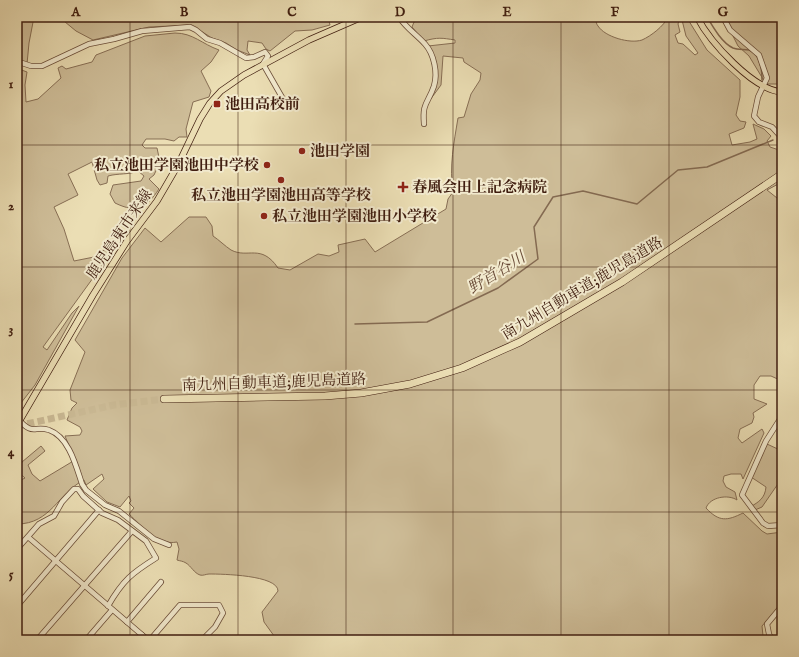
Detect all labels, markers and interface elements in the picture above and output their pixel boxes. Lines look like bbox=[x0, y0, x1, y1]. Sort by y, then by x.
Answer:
text: A bbox=[71, 4, 82, 21]
text: B bbox=[180, 4, 189, 21]
text: C bbox=[287, 4, 297, 21]
text: D bbox=[395, 4, 406, 21]
text: E bbox=[502, 4, 512, 21]
text: F bbox=[611, 4, 620, 21]
text: G bbox=[718, 4, 729, 21]
text: 1 bbox=[9, 76, 14, 93]
place label: 池田高校前 bbox=[225, 95, 300, 114]
marker: 池田高校前 bbox=[212, 99, 222, 109]
place label: 池田学園 bbox=[310, 142, 370, 161]
marker: 池田学園 bbox=[297, 146, 307, 156]
place label: 私立池田学園池田中学校 bbox=[94, 156, 259, 175]
marker: 私立池田学園池田中学校 bbox=[262, 160, 272, 170]
marker: 私立池田学園池田高等学校 bbox=[276, 175, 286, 185]
place label: 春風会田上記念病院 bbox=[412, 178, 547, 197]
marker: 春風会田上記念病院 bbox=[397, 181, 409, 193]
street label: 鹿児島東市来線 bbox=[82, 185, 157, 283]
place label: 私立池田学園池田高等学校 bbox=[191, 186, 371, 205]
text: 2 bbox=[8, 198, 14, 215]
place label: 私立池田学園池田小学校 bbox=[272, 207, 437, 226]
marker: 私立池田学園池田小学校 bbox=[259, 211, 269, 221]
street label: 南九州自動車道;鹿児島道路 bbox=[498, 233, 666, 344]
water label: 野首谷川 bbox=[465, 247, 531, 299]
text: 3 bbox=[9, 321, 14, 338]
street label: 南九州自動車道;鹿児島道路 bbox=[182, 370, 366, 395]
text: 4 bbox=[8, 444, 15, 461]
text: 5 bbox=[9, 566, 14, 583]

